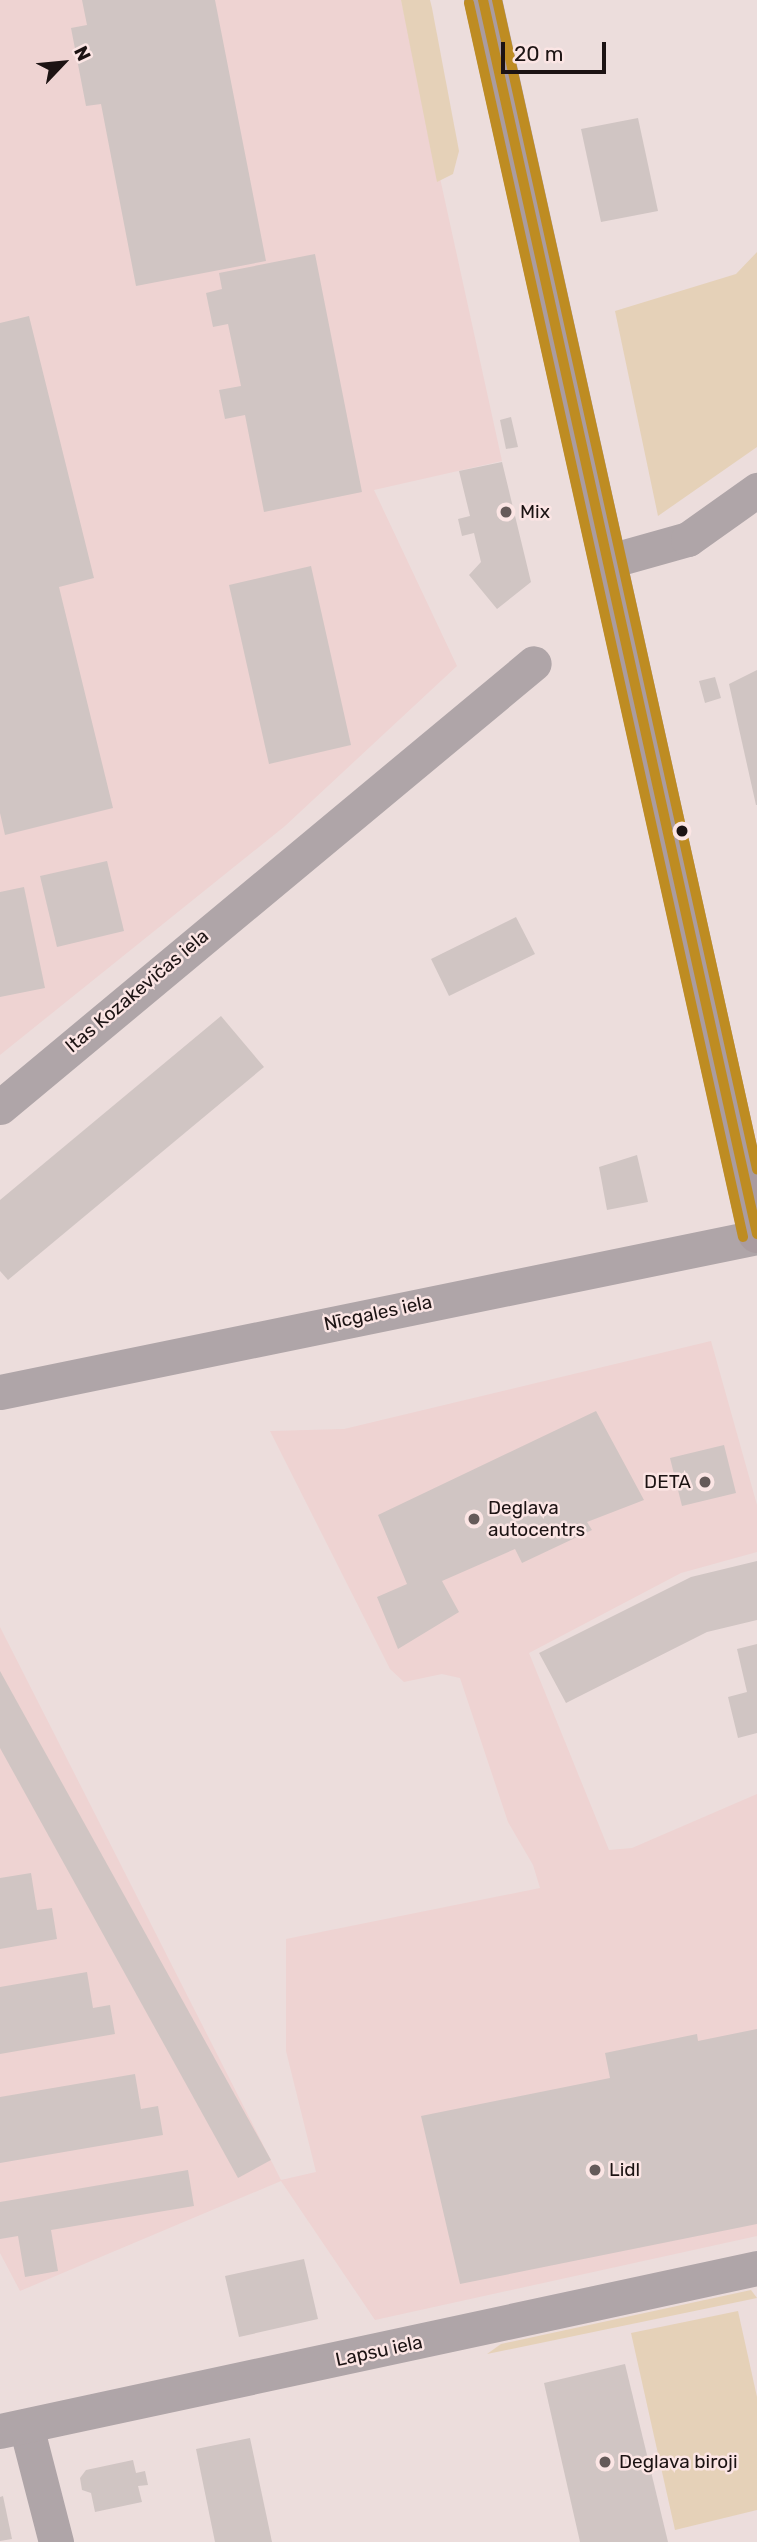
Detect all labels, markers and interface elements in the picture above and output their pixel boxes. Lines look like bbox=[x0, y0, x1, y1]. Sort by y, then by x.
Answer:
north arrow bbox=[28, 28, 98, 98]
scale bar bbox=[505, 28, 610, 72]
text: 20 m bbox=[514, 41, 563, 66]
text: N bbox=[69, 42, 96, 65]
place label: Mix bbox=[520, 501, 550, 523]
marker: Mix bbox=[498, 504, 514, 520]
unlabelled marker bbox=[675, 824, 689, 838]
street label: Itas Kozakevičas iela bbox=[61, 925, 213, 1057]
street label: Nīcgales iela bbox=[322, 1290, 434, 1336]
place label: DETA bbox=[644, 1471, 691, 1493]
marker: DETA bbox=[697, 1474, 713, 1490]
place label: Deglava autocentrs bbox=[488, 1497, 585, 1541]
marker: Deglava autocentrs bbox=[466, 1511, 482, 1527]
place label: Lidl bbox=[609, 2159, 640, 2181]
marker: Lidl bbox=[587, 2162, 603, 2178]
street label: Lapsu iela bbox=[333, 2331, 425, 2371]
place label: Deglava biroji bbox=[619, 2451, 738, 2473]
marker: Deglava biroji bbox=[597, 2454, 613, 2470]

